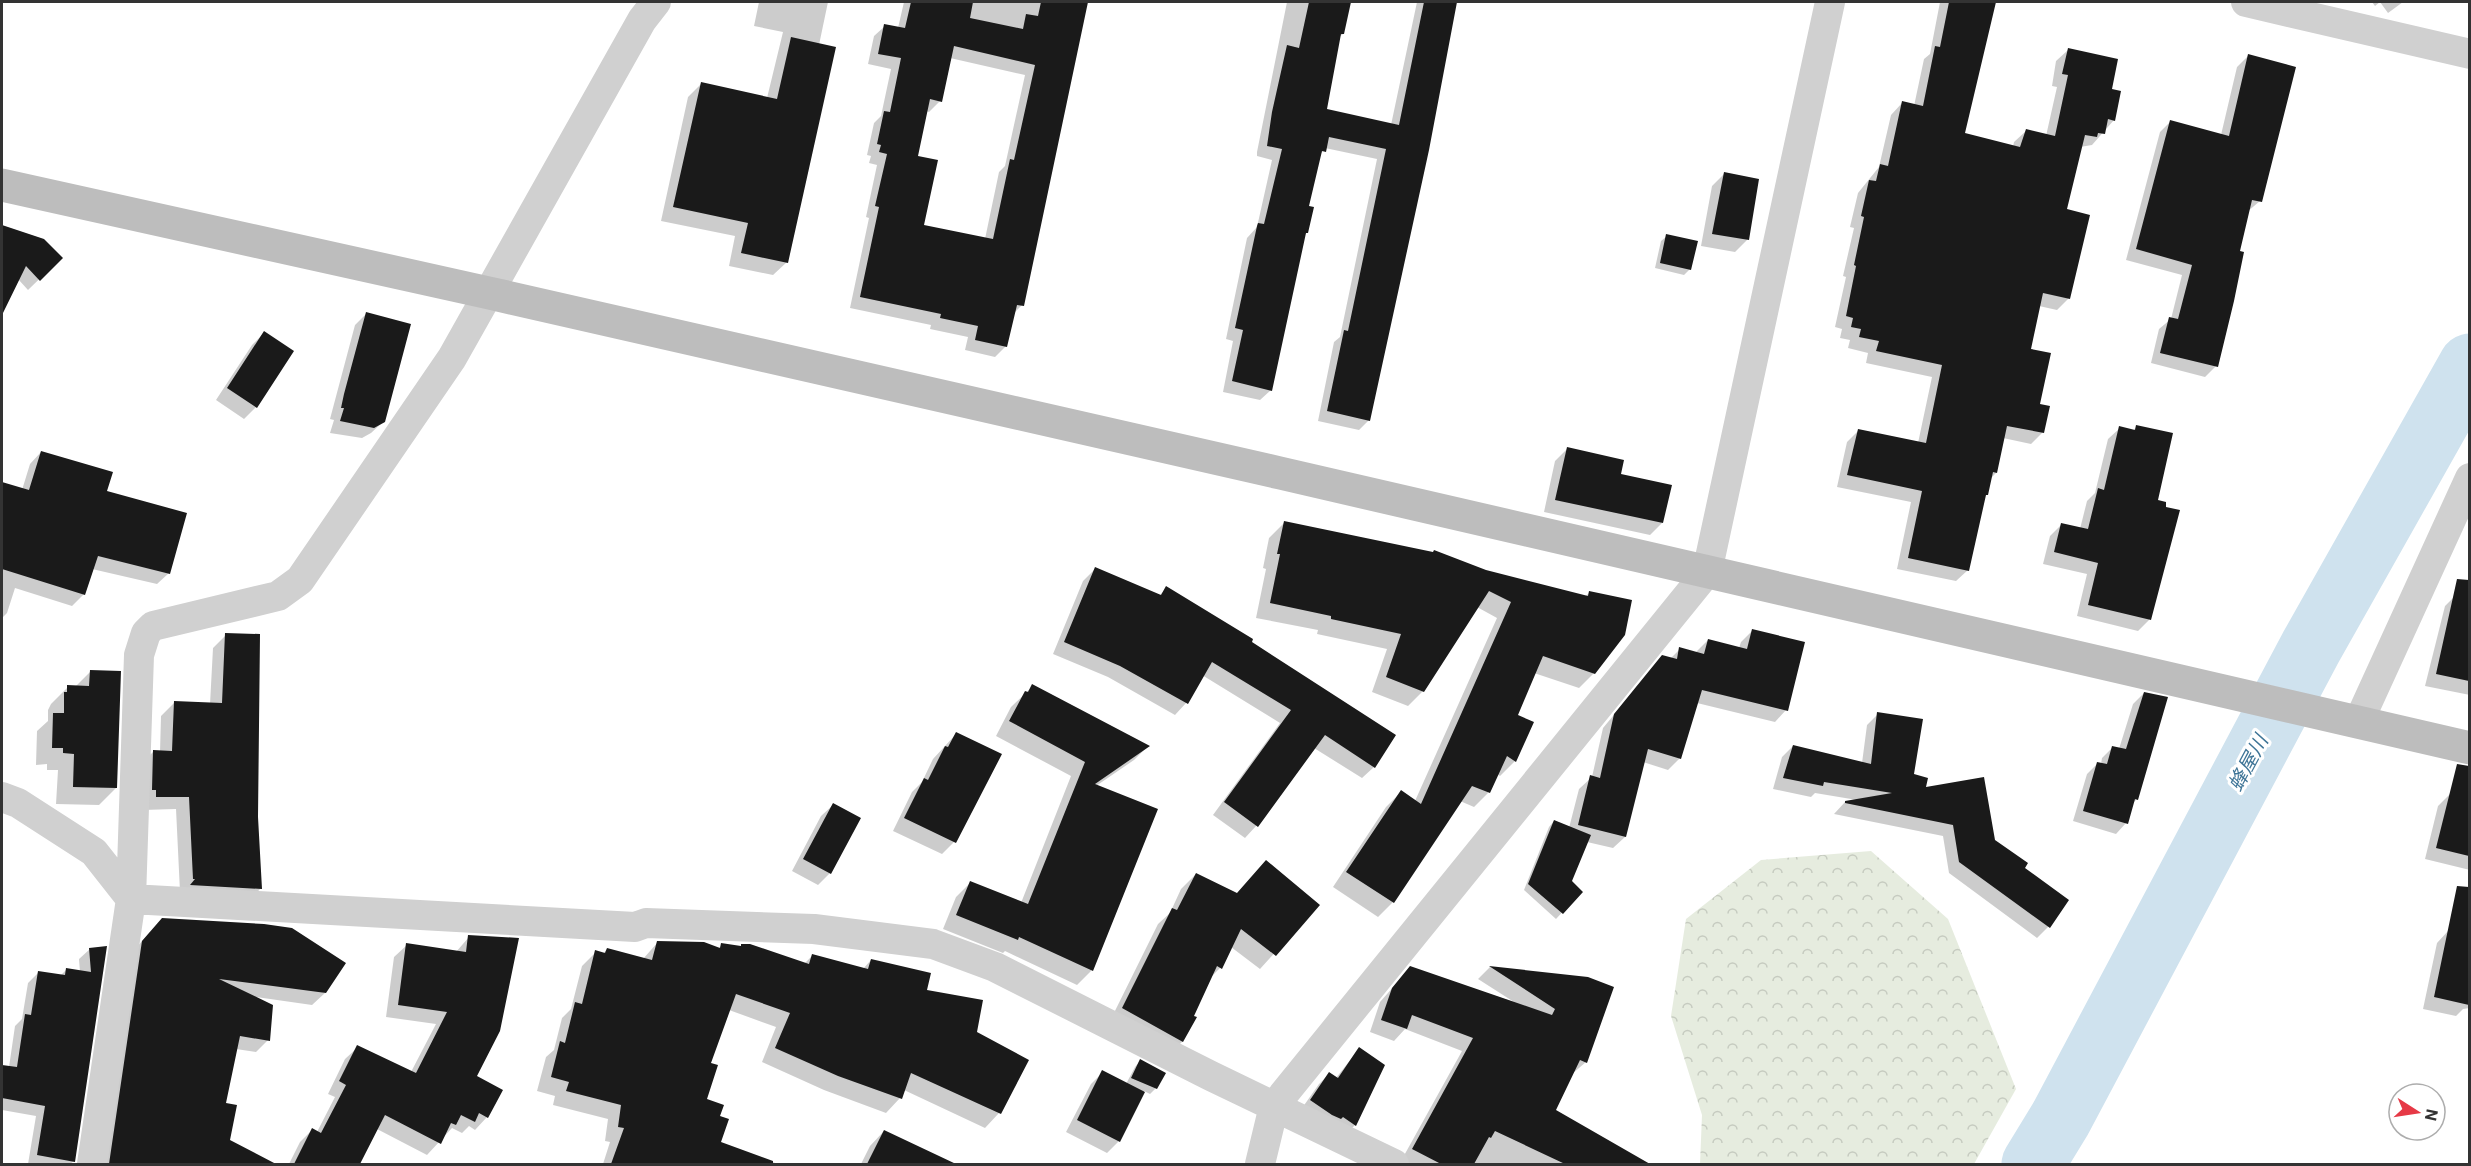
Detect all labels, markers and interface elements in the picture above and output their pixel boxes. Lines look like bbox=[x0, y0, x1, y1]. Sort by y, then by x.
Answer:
water label: 蜂屋川 bbox=[2223, 729, 2274, 795]
north arrow bbox=[2387, 1082, 2447, 1142]
text: N bbox=[2421, 1108, 2442, 1123]

